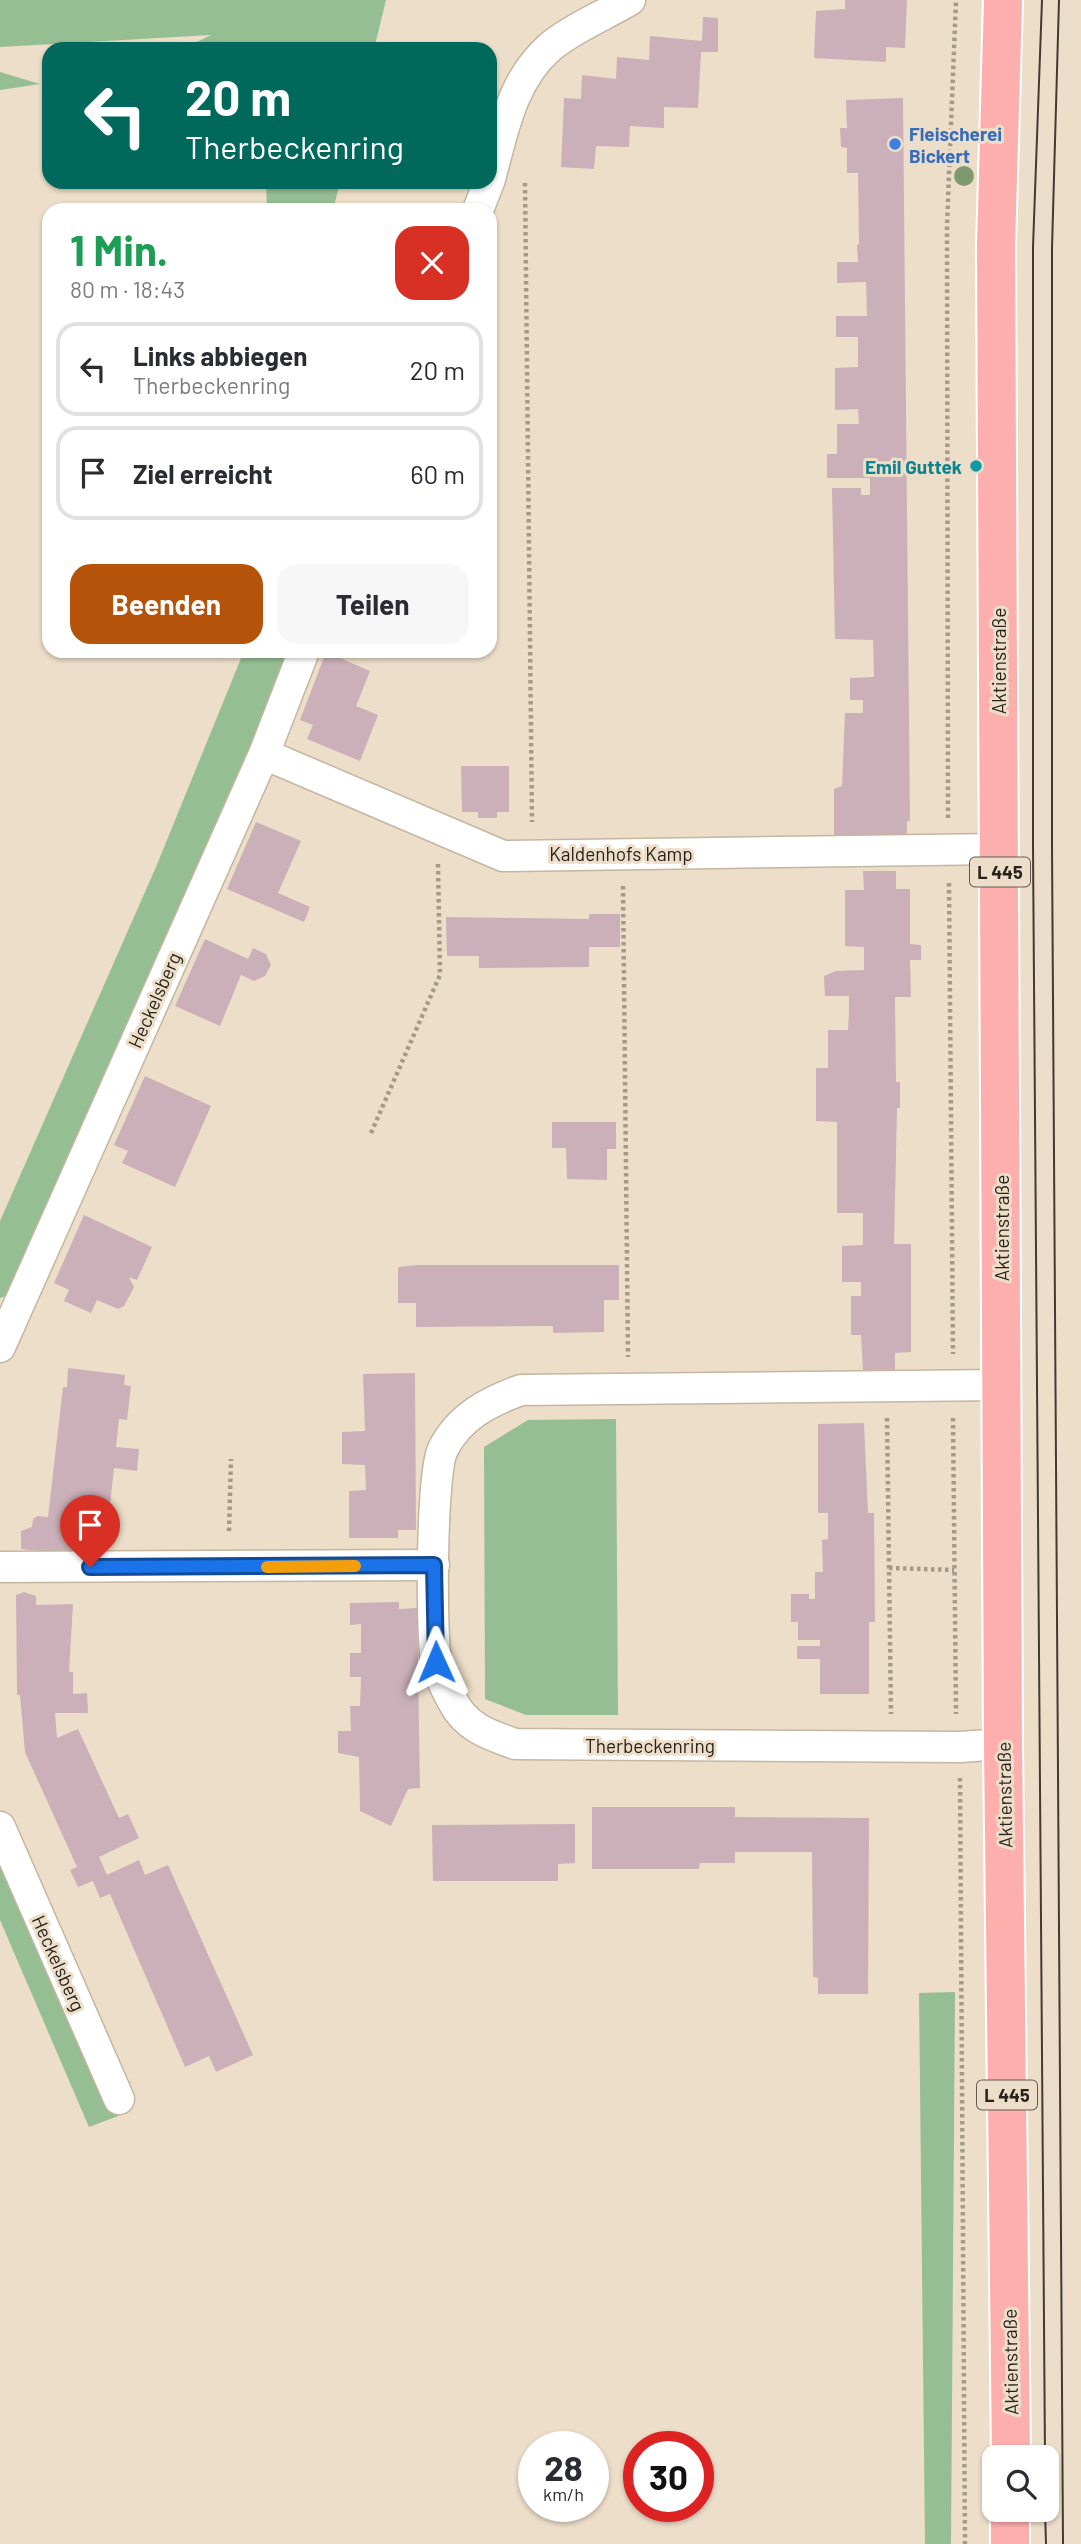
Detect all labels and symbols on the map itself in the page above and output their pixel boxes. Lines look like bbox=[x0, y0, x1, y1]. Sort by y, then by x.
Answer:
place label: Fleischerei Bickert bbox=[909, 122, 1002, 167]
marker: Fleischerei Bickert bbox=[887, 136, 903, 152]
place label: Emil Guttek bbox=[865, 455, 962, 478]
marker: Emil Guttek bbox=[968, 458, 984, 474]
street label: Aktienstraße bbox=[987, 608, 1010, 714]
street label: Kaldenhofs Kamp bbox=[549, 842, 693, 865]
road number: L 445 bbox=[970, 858, 1030, 886]
street label: Heckelsberg bbox=[123, 949, 185, 1051]
street label: Aktienstraße bbox=[990, 1175, 1013, 1281]
pin bbox=[60, 1495, 120, 1567]
position arrow bbox=[399, 1625, 473, 1699]
street label: Therbeckenring bbox=[585, 1734, 715, 1757]
street label: Aktienstraße bbox=[992, 1742, 1016, 1848]
street label: Heckelsberg bbox=[28, 1912, 90, 2014]
road number: L 445 bbox=[977, 2080, 1037, 2110]
street label: Aktienstraße bbox=[998, 2309, 1022, 2415]
speed limit sign: 30 bbox=[623, 2431, 714, 2522]

